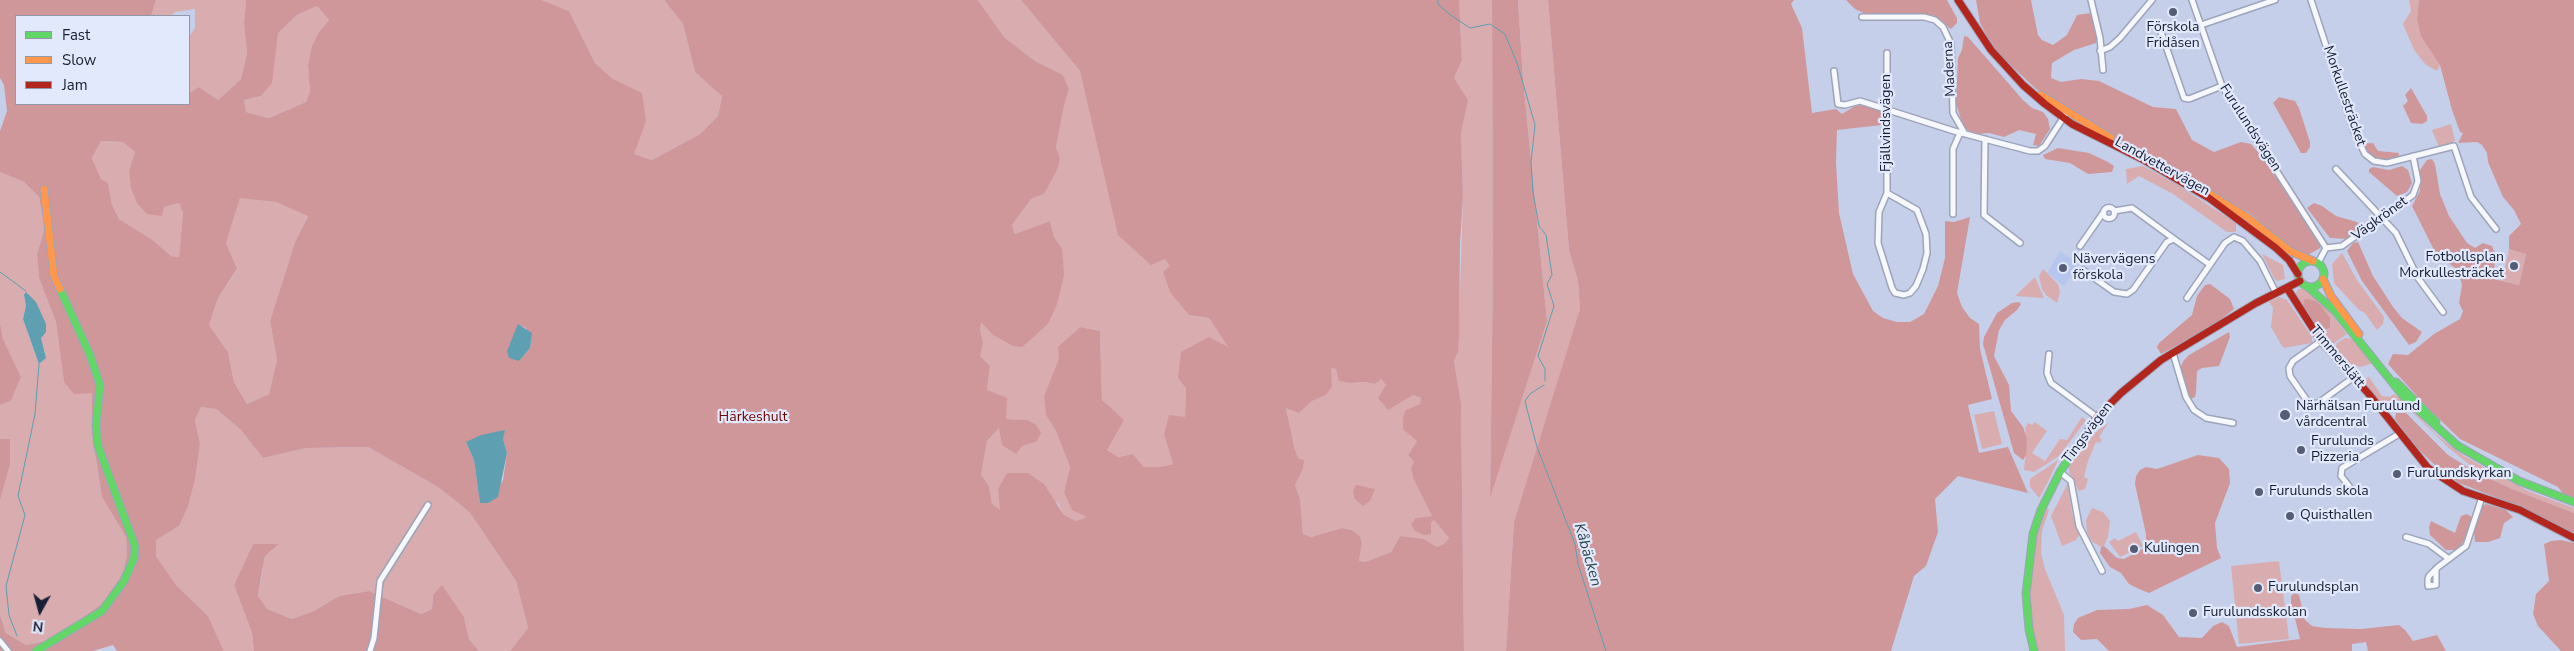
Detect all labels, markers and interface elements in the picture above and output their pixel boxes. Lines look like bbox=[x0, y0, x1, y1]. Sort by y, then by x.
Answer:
marker: Förskola Fridåsen bbox=[2167, 6, 2179, 18]
legend bbox=[15, 15, 190, 105]
place label: Förskola Fridåsen bbox=[2146, 20, 2200, 52]
text: Fast bbox=[62, 25, 90, 45]
street label: Maderna bbox=[1940, 41, 1960, 97]
street label: Morkullesträcket bbox=[2319, 44, 2369, 148]
text: Slow bbox=[62, 50, 96, 70]
street label: Fjällvindsvägen bbox=[1879, 74, 1895, 172]
text: Jam bbox=[62, 75, 88, 95]
street label: Furulundsvägen bbox=[2215, 81, 2285, 175]
street label: Landvettervägen bbox=[2111, 134, 2213, 200]
street label: Vägkrönet bbox=[2349, 193, 2411, 245]
place label: Fotbollsplan Morkullesträcket bbox=[2399, 250, 2504, 282]
place label: Nävervägens förskola bbox=[2073, 252, 2156, 284]
marker: Fotbollsplan Morkullesträcket bbox=[2508, 260, 2520, 272]
marker: Nävervägens förskola bbox=[2057, 262, 2069, 274]
street label: Timmerslätt bbox=[2306, 323, 2368, 391]
street label: Tingsvägen bbox=[2059, 399, 2117, 467]
place label: Närhälsan Furulund vårdcentral bbox=[2296, 399, 2420, 432]
marker: Närhälsan Furulund vårdcentral bbox=[2278, 408, 2292, 422]
park label: Härkeshult bbox=[719, 410, 787, 426]
place label: Furulunds Pizzeria bbox=[2311, 434, 2374, 467]
marker: Furulunds Pizzeria bbox=[2295, 444, 2307, 456]
place label: Furulundskyrkan bbox=[2407, 466, 2511, 482]
marker: Furulundskyrkan bbox=[2391, 468, 2403, 480]
place label: Furulunds skola bbox=[2269, 484, 2369, 500]
marker: Furulunds skola bbox=[2253, 486, 2265, 498]
place label: Quisthallen bbox=[2300, 508, 2372, 524]
marker: Quisthallen bbox=[2284, 510, 2296, 522]
water label: Kåbäcken bbox=[1569, 521, 1605, 589]
place label: Kulingen bbox=[2144, 541, 2199, 557]
marker: Kulingen bbox=[2128, 543, 2140, 555]
place label: Furulundsplan bbox=[2268, 580, 2359, 596]
marker: Furulundsplan bbox=[2252, 582, 2264, 594]
north arrow bbox=[15, 586, 65, 636]
place label: Furulundsskolan bbox=[2203, 605, 2307, 621]
marker: Furulundsskolan bbox=[2187, 607, 2199, 619]
text: N bbox=[32, 616, 44, 636]

